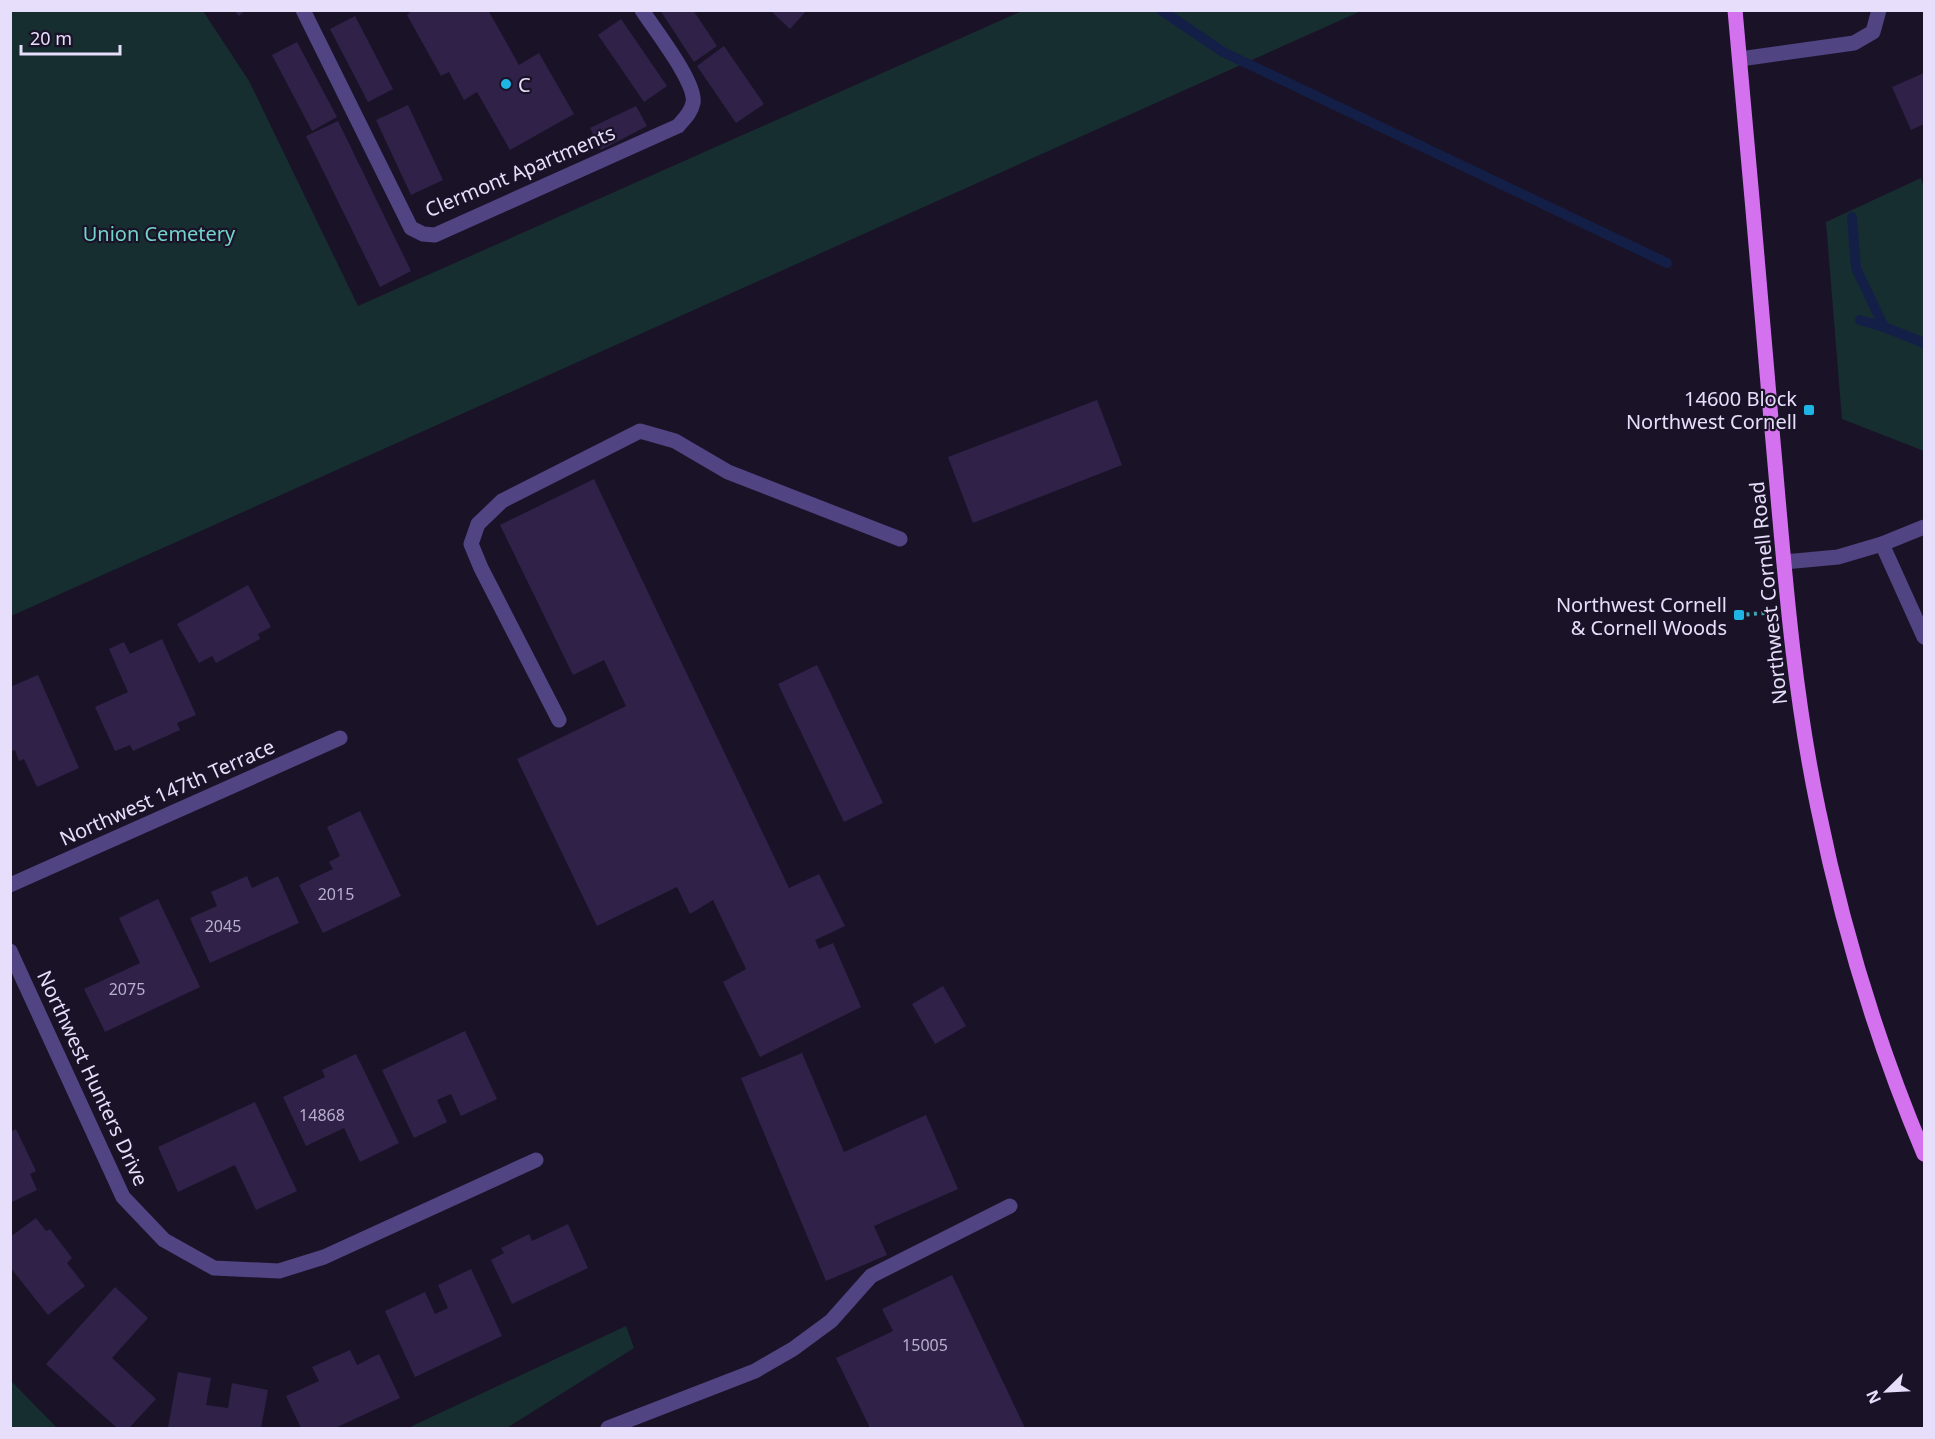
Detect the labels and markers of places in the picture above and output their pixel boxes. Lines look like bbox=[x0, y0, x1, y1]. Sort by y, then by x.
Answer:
place label: C bbox=[518, 71, 531, 98]
marker: C bbox=[499, 77, 513, 91]
place label: 14600 Block Northwest Cornell bbox=[1626, 385, 1797, 435]
marker: 14600 Block Northwest Cornell bbox=[1802, 403, 1816, 417]
place label: Northwest Cornell & Cornell Woods bbox=[1556, 591, 1727, 641]
marker: Northwest Cornell & Cornell Woods bbox=[1732, 608, 1746, 622]

